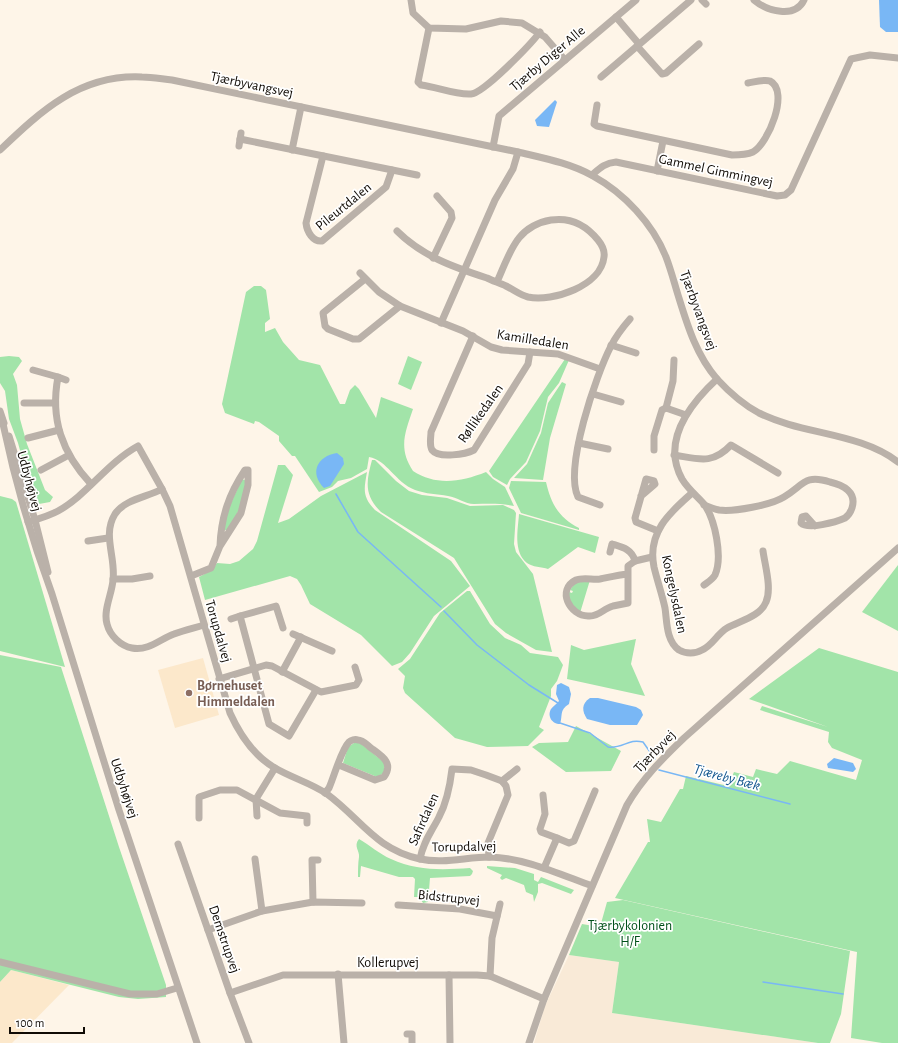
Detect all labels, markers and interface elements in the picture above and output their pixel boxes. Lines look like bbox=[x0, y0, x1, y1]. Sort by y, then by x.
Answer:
street label: Tjærby Diger Alle bbox=[507, 23, 588, 94]
street label: Tjærbyvangsvej bbox=[209, 69, 294, 101]
street label: Gammel Gimmingvej bbox=[657, 152, 774, 190]
street label: Pileurtdalen bbox=[313, 180, 374, 233]
street label: Tjærbyvangsvej bbox=[677, 268, 719, 352]
street label: Kamilledalen bbox=[496, 327, 570, 353]
street label: Røllikedalen bbox=[456, 382, 506, 445]
street label: Udbyhøjvej bbox=[14, 449, 44, 513]
street label: Kongelysdalen bbox=[659, 554, 689, 635]
street label: Torupdalvej bbox=[202, 598, 234, 664]
place label: Børnehuset Himmeldalen bbox=[197, 679, 275, 709]
marker: Børnehuset Himmeldalen bbox=[184, 688, 194, 698]
street label: Tjærbyvej bbox=[631, 728, 678, 776]
street label: Udbyhøjvej bbox=[108, 757, 140, 820]
water label: Tjæreby Bæk bbox=[692, 761, 762, 794]
street label: Safirdalen bbox=[406, 791, 442, 848]
street label: Torupdalvej bbox=[432, 839, 496, 855]
street label: Bidstrupvej bbox=[417, 888, 481, 908]
street label: Demstrupvej bbox=[206, 904, 242, 975]
park label: Tjærbykolonien H/F bbox=[588, 919, 672, 949]
street label: Kollerupvej bbox=[357, 956, 419, 970]
scale bar bbox=[10, 1009, 84, 1035]
text: 100 m bbox=[16, 1017, 44, 1029]

